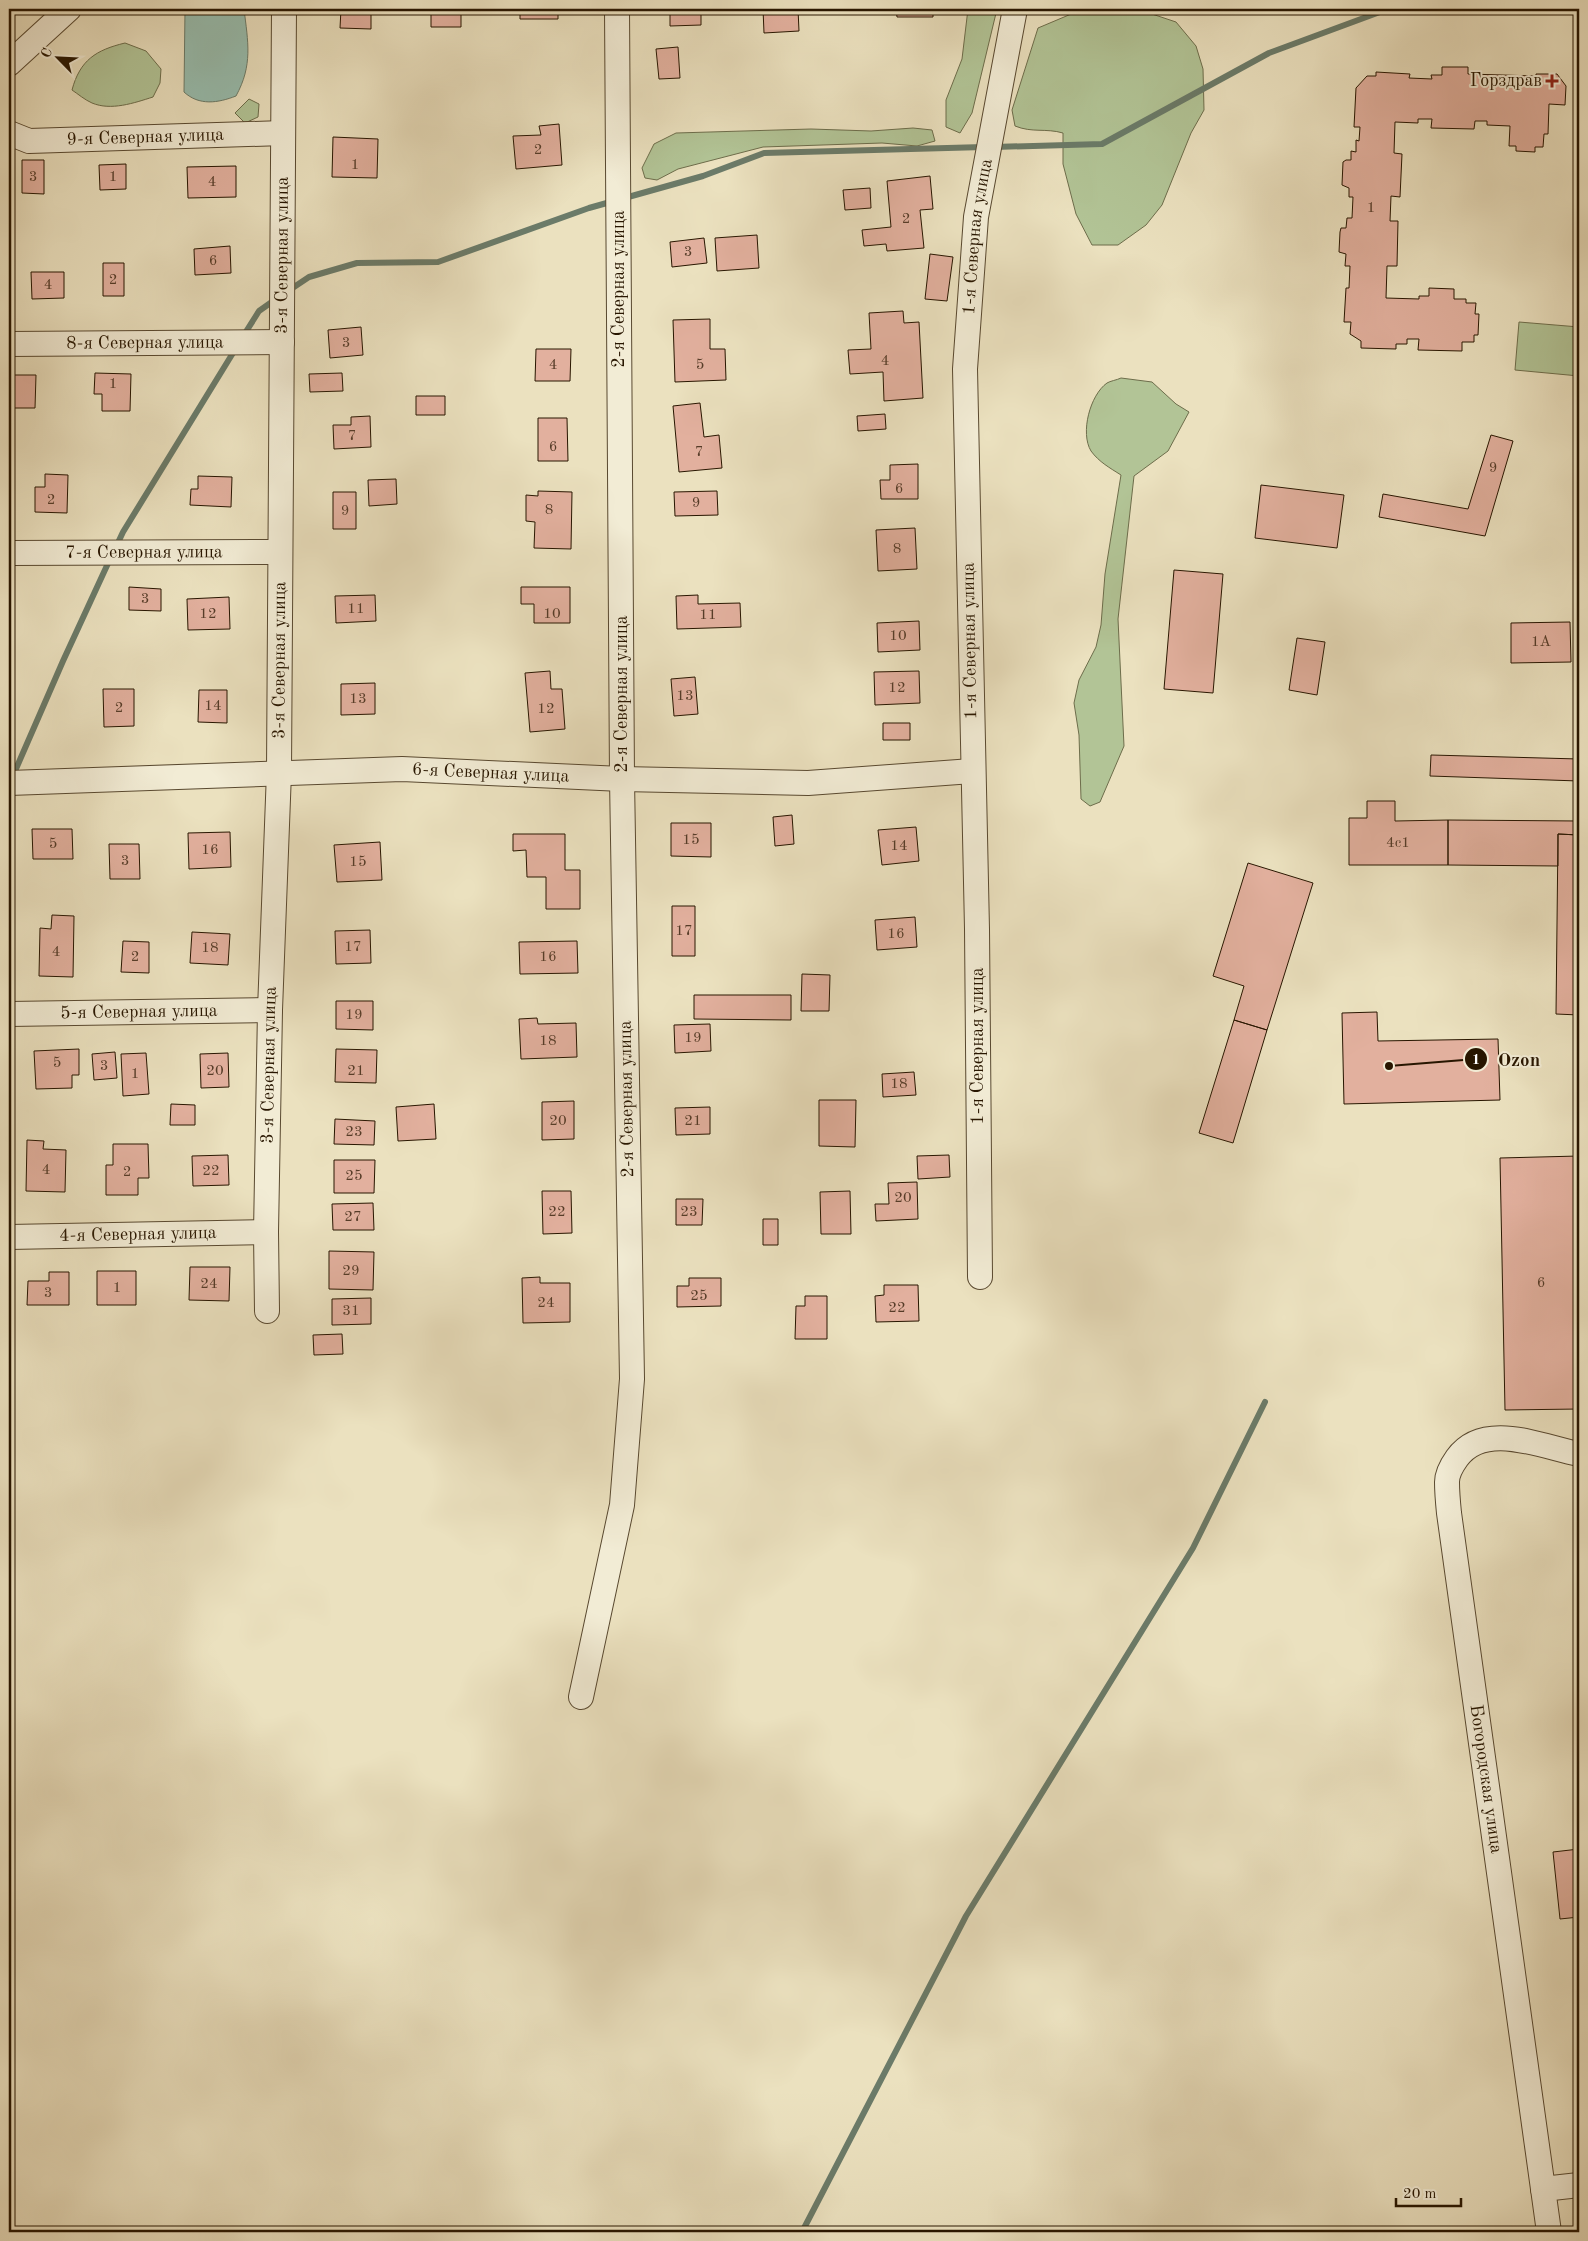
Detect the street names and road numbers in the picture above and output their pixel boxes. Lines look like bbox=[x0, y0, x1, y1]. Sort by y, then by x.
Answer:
street label: 9-я Северная улица bbox=[66, 126, 224, 149]
street label: 1-я Северная улица bbox=[960, 157, 996, 316]
street label: 3-я Северная улица bbox=[273, 176, 292, 334]
street label: 2-я Северная улица bbox=[610, 210, 628, 368]
street label: 8-я Северная улица bbox=[66, 333, 224, 353]
street label: 7-я Северная улица bbox=[65, 543, 223, 562]
street label: 1-я Северная улица bbox=[960, 562, 980, 720]
street label: 3-я Северная улица bbox=[270, 581, 289, 739]
street label: 2-я Северная улица bbox=[613, 615, 631, 773]
street label: 6-я Северная улица bbox=[412, 760, 570, 786]
street label: 1-я Северная улица bbox=[969, 967, 987, 1125]
street label: 3-я Северная улица bbox=[259, 986, 280, 1144]
street label: 5-я Северная улица bbox=[60, 1002, 218, 1022]
street label: 2-я Северная улица bbox=[617, 1020, 637, 1178]
street label: 4-я Северная улица bbox=[59, 1224, 217, 1245]
street label: Богородская улица bbox=[1467, 1703, 1505, 1855]

